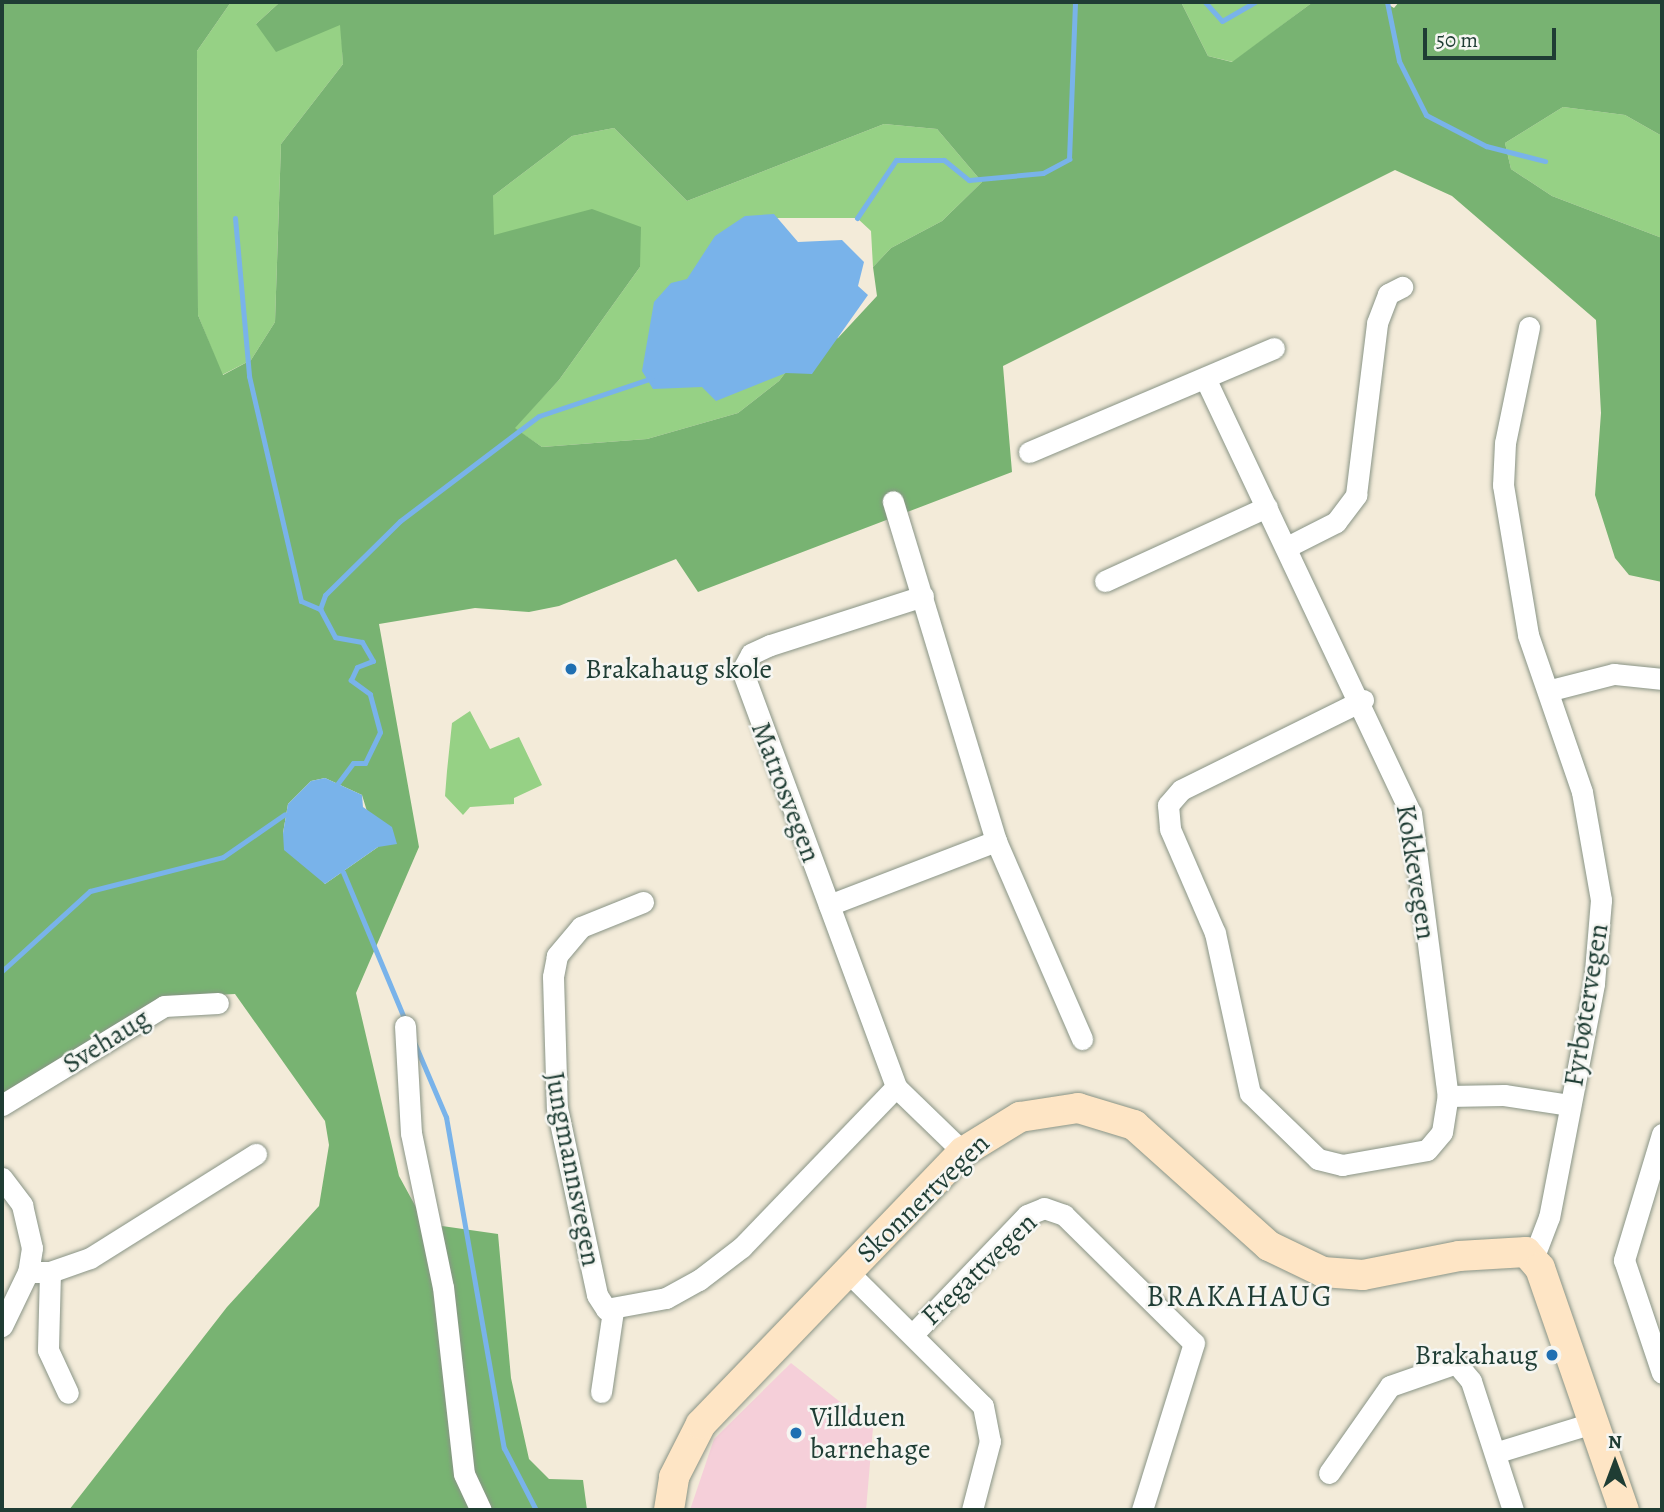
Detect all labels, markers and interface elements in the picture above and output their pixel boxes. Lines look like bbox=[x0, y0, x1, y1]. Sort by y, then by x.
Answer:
scale bar bbox=[1426, 14, 1559, 58]
text: 50 m bbox=[1436, 26, 1478, 54]
place label: Brakahaug skole bbox=[585, 652, 772, 686]
marker: Brakahaug skole bbox=[563, 661, 579, 677]
street label: Matrosvegen bbox=[744, 717, 828, 867]
street label: Kokkevegen bbox=[1389, 802, 1443, 942]
street label: Fyrbøtervegen bbox=[1557, 921, 1615, 1089]
street label: Svehaug bbox=[56, 1001, 156, 1081]
street label: Jungmannsvegen bbox=[538, 1069, 608, 1269]
street label: Skonnertvegen bbox=[850, 1126, 996, 1270]
street label: Fregattvegen bbox=[914, 1206, 1044, 1332]
district label: BRAKAHAUG bbox=[1147, 1278, 1333, 1314]
place label: Brakahaug bbox=[1414, 1338, 1538, 1372]
marker: Brakahaug bbox=[1544, 1347, 1560, 1363]
place label: Villduen barnehage bbox=[810, 1400, 930, 1466]
marker: Villduen barnehage bbox=[788, 1425, 804, 1441]
north arrow bbox=[1580, 1428, 1650, 1498]
text: N bbox=[1608, 1429, 1622, 1455]

